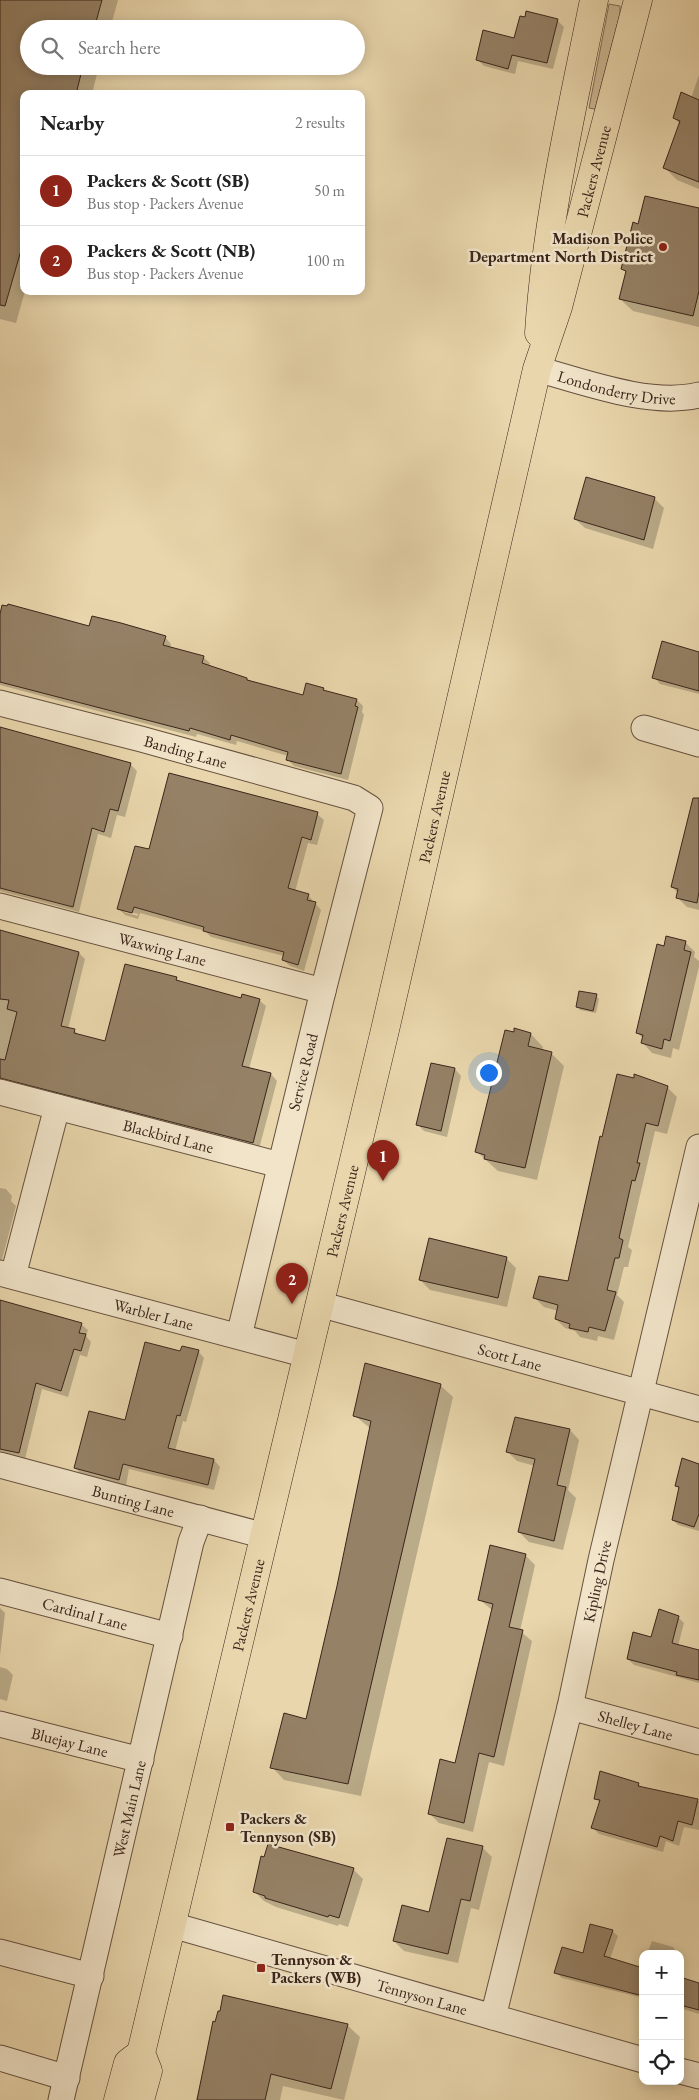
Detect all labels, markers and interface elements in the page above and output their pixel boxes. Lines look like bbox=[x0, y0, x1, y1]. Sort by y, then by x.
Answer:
search box bbox=[20, 20, 365, 75]
icon: search bbox=[38, 34, 66, 62]
text: Search here bbox=[78, 35, 160, 60]
text: Nearby bbox=[40, 109, 104, 136]
text: 2 results bbox=[295, 112, 345, 133]
street label: Packers Avenue bbox=[571, 123, 615, 220]
text: Packers & Scott (SB) bbox=[87, 168, 249, 193]
text: 1 bbox=[52, 180, 60, 201]
text: 50 m bbox=[314, 180, 345, 201]
text: Bus stop · Packers Avenue bbox=[87, 193, 244, 214]
place label: Madison Police Department North District bbox=[469, 228, 653, 267]
text: Packers & Scott (NB) bbox=[87, 238, 255, 263]
marker: Madison Police Department North District bbox=[657, 241, 669, 253]
text: 2 bbox=[52, 250, 60, 271]
text: 100 m bbox=[306, 250, 345, 271]
text: Bus stop · Packers Avenue bbox=[87, 263, 244, 284]
street label: Londonderry Drive bbox=[555, 365, 676, 409]
street label: Banding Lane bbox=[142, 730, 230, 773]
street label: Packers Avenue bbox=[413, 768, 455, 865]
street label: Waxwing Lane bbox=[116, 927, 209, 970]
street label: Service Road bbox=[283, 1030, 323, 1113]
your location bbox=[476, 1060, 502, 1086]
street label: Blackbird Lane bbox=[121, 1114, 216, 1158]
pin: 1 bbox=[367, 1140, 399, 1181]
street label: Packers Avenue bbox=[321, 1163, 363, 1259]
pin: 2 bbox=[276, 1263, 308, 1304]
street label: Warbler Lane bbox=[111, 1293, 196, 1335]
street label: Scott Lane bbox=[476, 1338, 544, 1376]
street label: Bunting Lane bbox=[90, 1480, 177, 1522]
street label: Kipling Drive bbox=[578, 1538, 616, 1624]
street label: Packers Avenue bbox=[227, 1557, 269, 1653]
street label: Cardinal Lane bbox=[40, 1592, 130, 1635]
street label: Shelley Lane bbox=[596, 1705, 675, 1745]
street label: Bluejay Lane bbox=[29, 1722, 110, 1762]
street label: West Main Lane bbox=[107, 1758, 150, 1860]
place label: Packers & Tennyson (SB) bbox=[240, 1808, 336, 1847]
marker: Packers & Tennyson (SB) bbox=[224, 1821, 236, 1833]
place label: Tennyson & Packers (WB) bbox=[271, 1949, 361, 1988]
map controls bbox=[639, 1950, 684, 2085]
button: + bbox=[639, 1950, 684, 1995]
marker: Tennyson & Packers (WB) bbox=[255, 1962, 267, 1974]
street label: Tennyson Lane bbox=[374, 1974, 470, 2020]
button: − bbox=[639, 1995, 684, 2040]
button: locate bbox=[639, 2040, 684, 2085]

